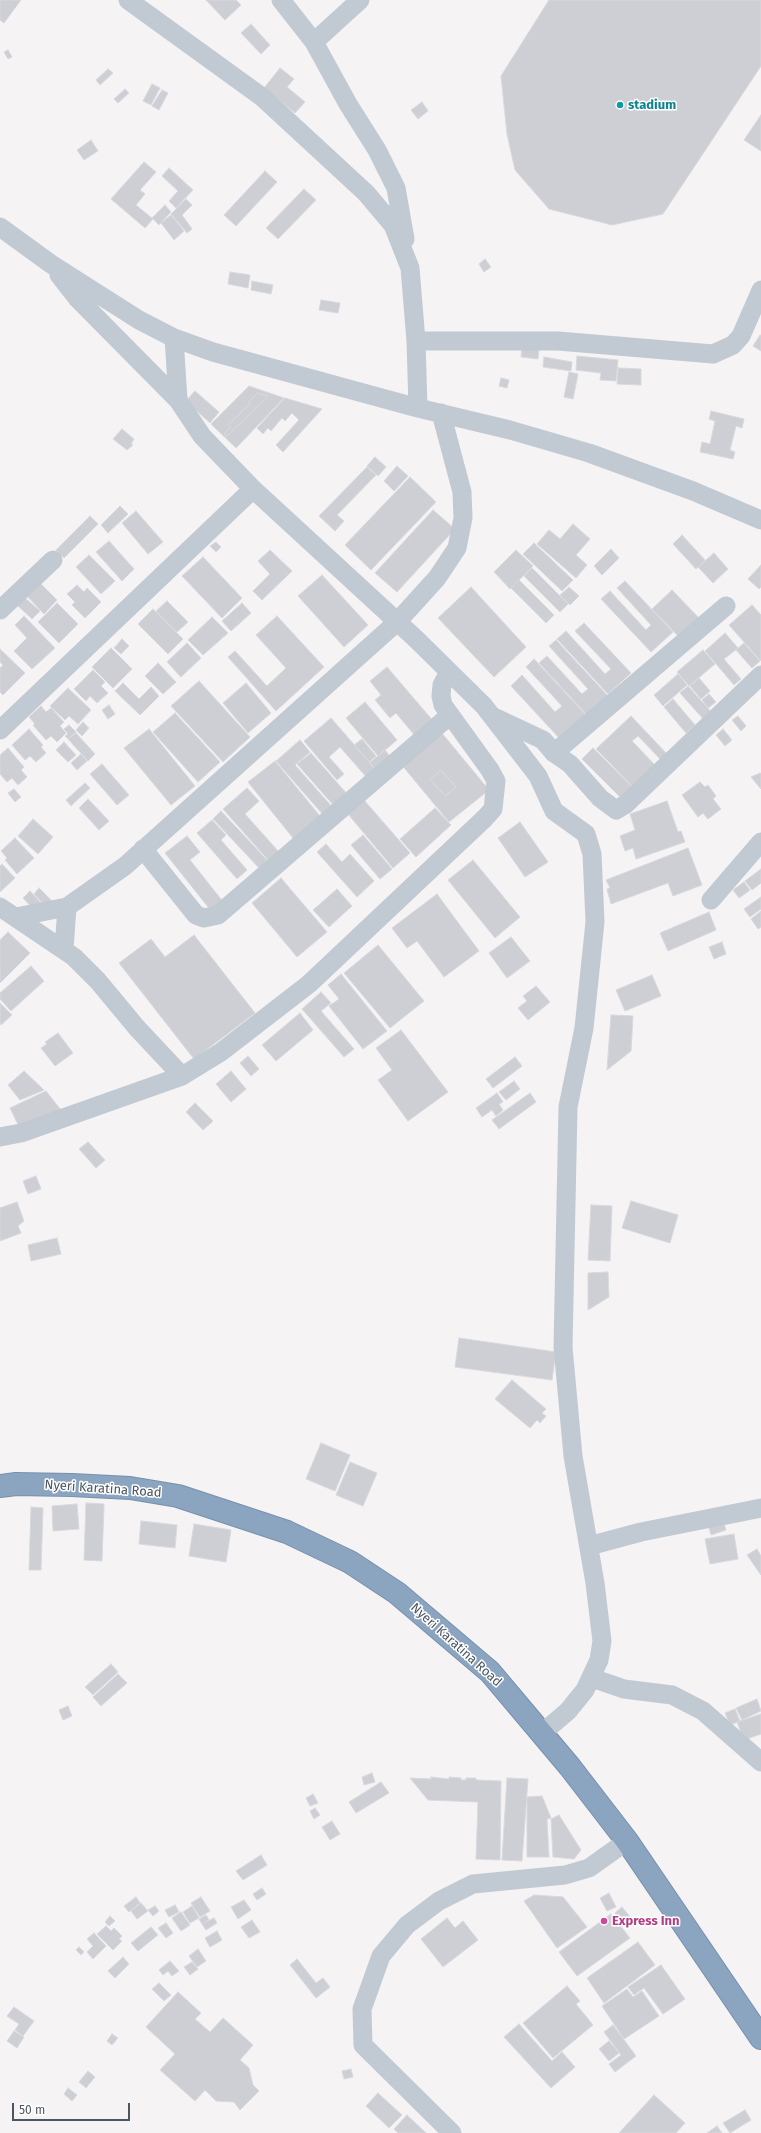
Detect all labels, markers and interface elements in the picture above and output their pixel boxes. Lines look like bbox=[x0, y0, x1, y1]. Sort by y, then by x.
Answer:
place label: stadium bbox=[628, 97, 676, 113]
marker: stadium bbox=[615, 100, 625, 110]
street label: Nyeri Karatina Road bbox=[44, 1477, 162, 1501]
street label: Nyeri Karatina Road bbox=[407, 1600, 505, 1690]
place label: Express Inn bbox=[612, 1913, 680, 1929]
marker: Express Inn bbox=[599, 1916, 609, 1926]
scale bar bbox=[14, 2095, 132, 2121]
text: 50 m bbox=[19, 2103, 45, 2117]

